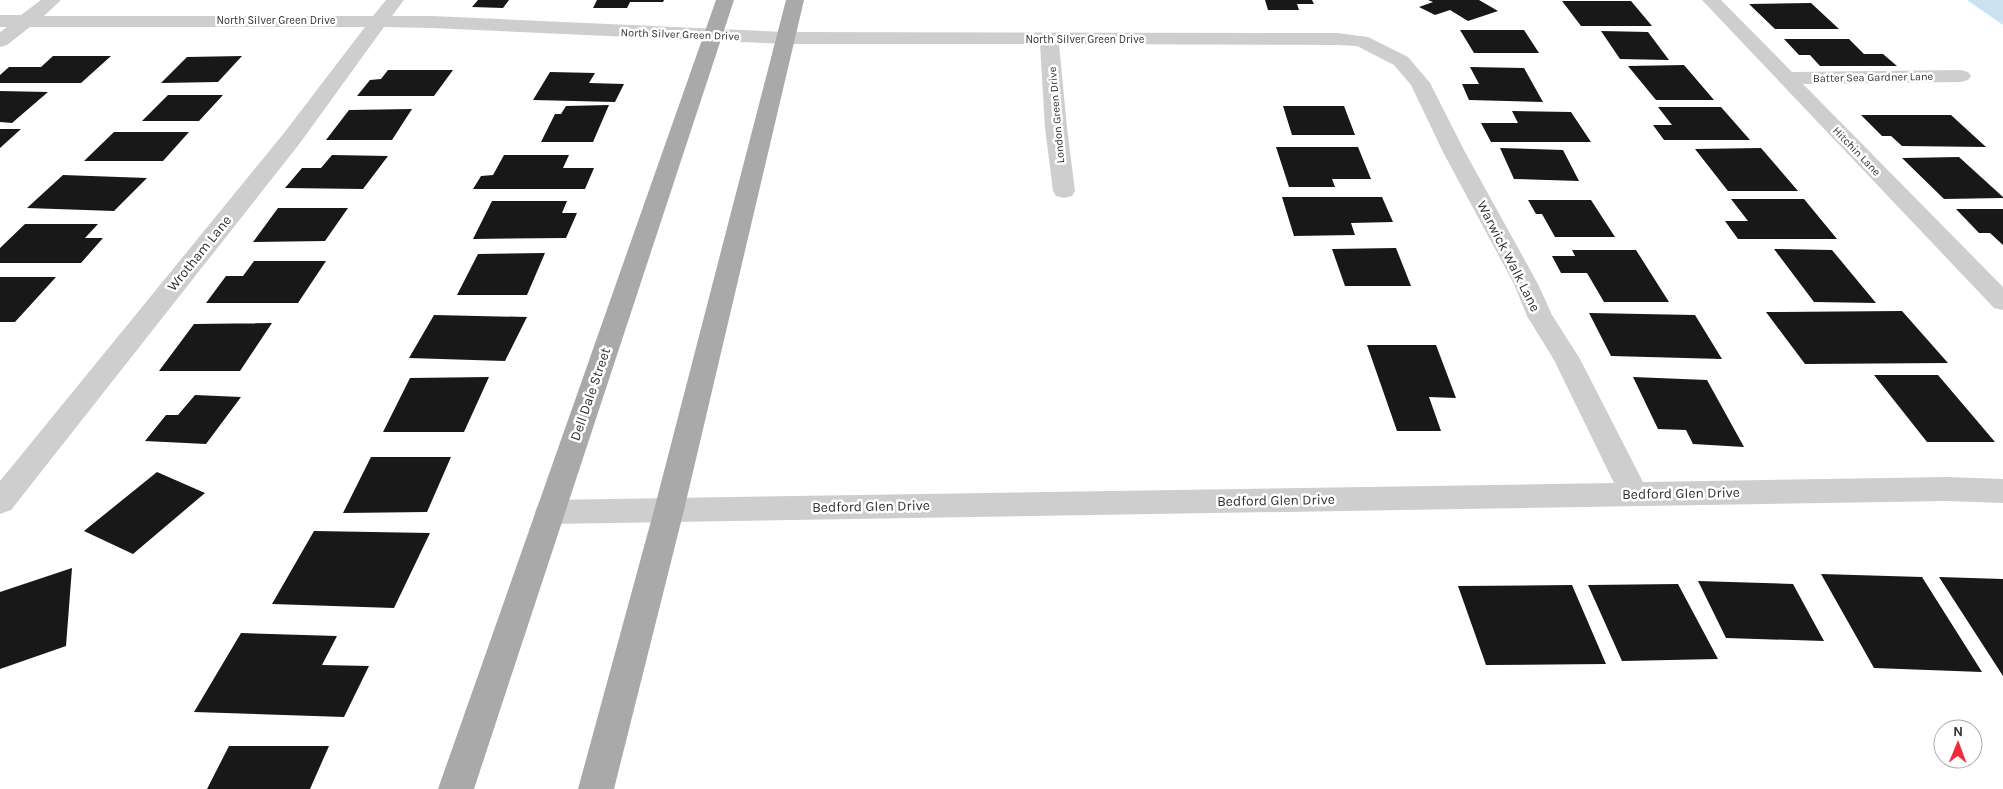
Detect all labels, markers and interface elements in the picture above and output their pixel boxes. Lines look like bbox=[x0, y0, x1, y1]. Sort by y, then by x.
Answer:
street label: North Silver Green Drive bbox=[217, 14, 336, 27]
street label: North Silver Green Drive bbox=[620, 26, 740, 43]
street label: North Silver Green Drive bbox=[1026, 33, 1145, 46]
street label: London Green Drive bbox=[1046, 66, 1067, 164]
street label: Batter Sea Gardner Lane bbox=[1813, 70, 1934, 85]
street label: Hitchin Lane bbox=[1830, 124, 1883, 179]
street label: Warwick Walk Lane bbox=[1473, 198, 1544, 315]
street label: Wrotham Lane bbox=[164, 212, 235, 295]
street label: Dell Dale Street bbox=[567, 345, 614, 443]
street label: Bedford Glen Drive bbox=[1622, 484, 1740, 503]
street label: Bedford Glen Drive bbox=[1217, 491, 1335, 510]
street label: Bedford Glen Drive bbox=[812, 497, 930, 516]
north arrow bbox=[1933, 719, 1983, 769]
text: N bbox=[1953, 723, 1963, 740]

